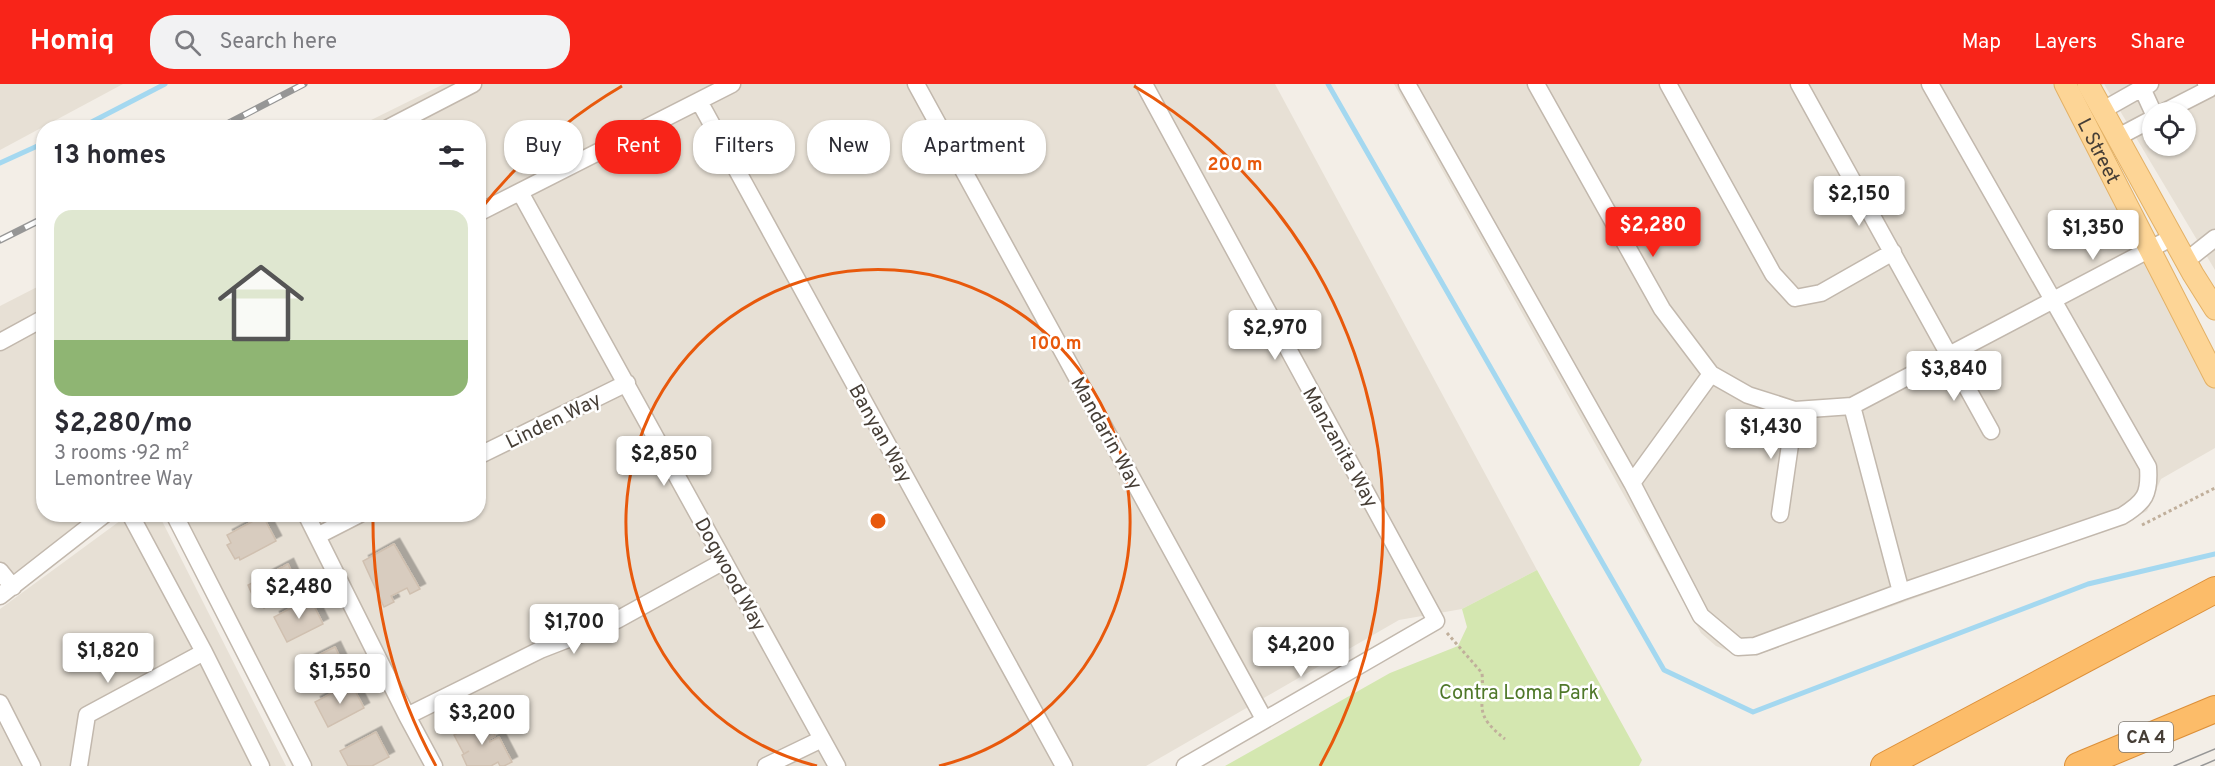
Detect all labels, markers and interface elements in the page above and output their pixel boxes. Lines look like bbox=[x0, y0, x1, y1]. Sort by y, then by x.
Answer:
search box bbox=[150, 15, 570, 69]
text: Homiq bbox=[30, 24, 114, 60]
icon: search bbox=[171, 26, 204, 59]
text: Search here bbox=[219, 29, 337, 56]
text: Map bbox=[1962, 29, 2001, 56]
text: Layers bbox=[2034, 29, 2097, 56]
text: Share bbox=[2130, 29, 2185, 56]
map controls bbox=[2142, 102, 2196, 156]
button: locate bbox=[2142, 102, 2196, 156]
street label: L Street bbox=[2070, 114, 2125, 189]
chip: Buy bbox=[504, 120, 583, 174]
chip: Rent bbox=[595, 120, 681, 174]
chip: Filters bbox=[693, 120, 795, 174]
chip: New bbox=[807, 120, 890, 174]
chip: Apartment bbox=[902, 120, 1046, 174]
text: 13 homes bbox=[54, 140, 166, 173]
icon: filters bbox=[435, 140, 468, 173]
text: 200 m bbox=[1207, 154, 1263, 177]
pin: $2,150 bbox=[1810, 176, 1908, 227]
text: $2,150 bbox=[1828, 182, 1890, 208]
pin: $2,280 bbox=[1604, 207, 1702, 258]
pin: $1,350 bbox=[2044, 210, 2142, 261]
text: $2,280 bbox=[1620, 213, 1686, 239]
text: $1,350 bbox=[2062, 216, 2124, 242]
icon: home bbox=[207, 249, 315, 357]
pin: $2,970 bbox=[1226, 310, 1324, 361]
text: $2,970 bbox=[1242, 316, 1308, 342]
text: 100 m bbox=[1030, 333, 1082, 356]
pin: $3,840 bbox=[1905, 351, 2003, 402]
text: $3,840 bbox=[1920, 357, 1988, 383]
street label: Mandarin Way bbox=[1063, 373, 1147, 495]
street label: Banyan Way bbox=[841, 380, 917, 488]
street label: Manzanita Way bbox=[1295, 383, 1383, 513]
street label: Linden Way bbox=[502, 388, 606, 456]
text: $2,280/mo bbox=[54, 408, 192, 441]
pin: $1,430 bbox=[1722, 409, 1820, 460]
text: $1,430 bbox=[1740, 415, 1802, 441]
pin: $2,850 bbox=[615, 436, 713, 487]
text: 3 rooms · 92 m² bbox=[54, 441, 189, 467]
text: $2,850 bbox=[630, 442, 698, 468]
text: Lemontree Way bbox=[54, 467, 193, 493]
centre of rings bbox=[868, 511, 888, 531]
street label: Dogwood Way bbox=[687, 514, 771, 636]
pin: $2,480 bbox=[250, 569, 348, 620]
text: $2,480 bbox=[265, 575, 333, 601]
pin: $1,700 bbox=[525, 604, 623, 655]
text: $1,700 bbox=[544, 610, 604, 636]
pin: $4,200 bbox=[1252, 627, 1350, 678]
pin: $1,820 bbox=[59, 633, 157, 684]
text: $4,200 bbox=[1267, 633, 1335, 659]
text: $1,820 bbox=[77, 639, 139, 665]
pin: $1,550 bbox=[291, 654, 389, 705]
text: $1,550 bbox=[309, 660, 371, 686]
park label: Contra Loma Park bbox=[1439, 681, 1599, 707]
pin: $3,200 bbox=[433, 695, 531, 746]
text: $3,200 bbox=[448, 701, 516, 727]
road number: CA 4 bbox=[2119, 722, 2173, 752]

